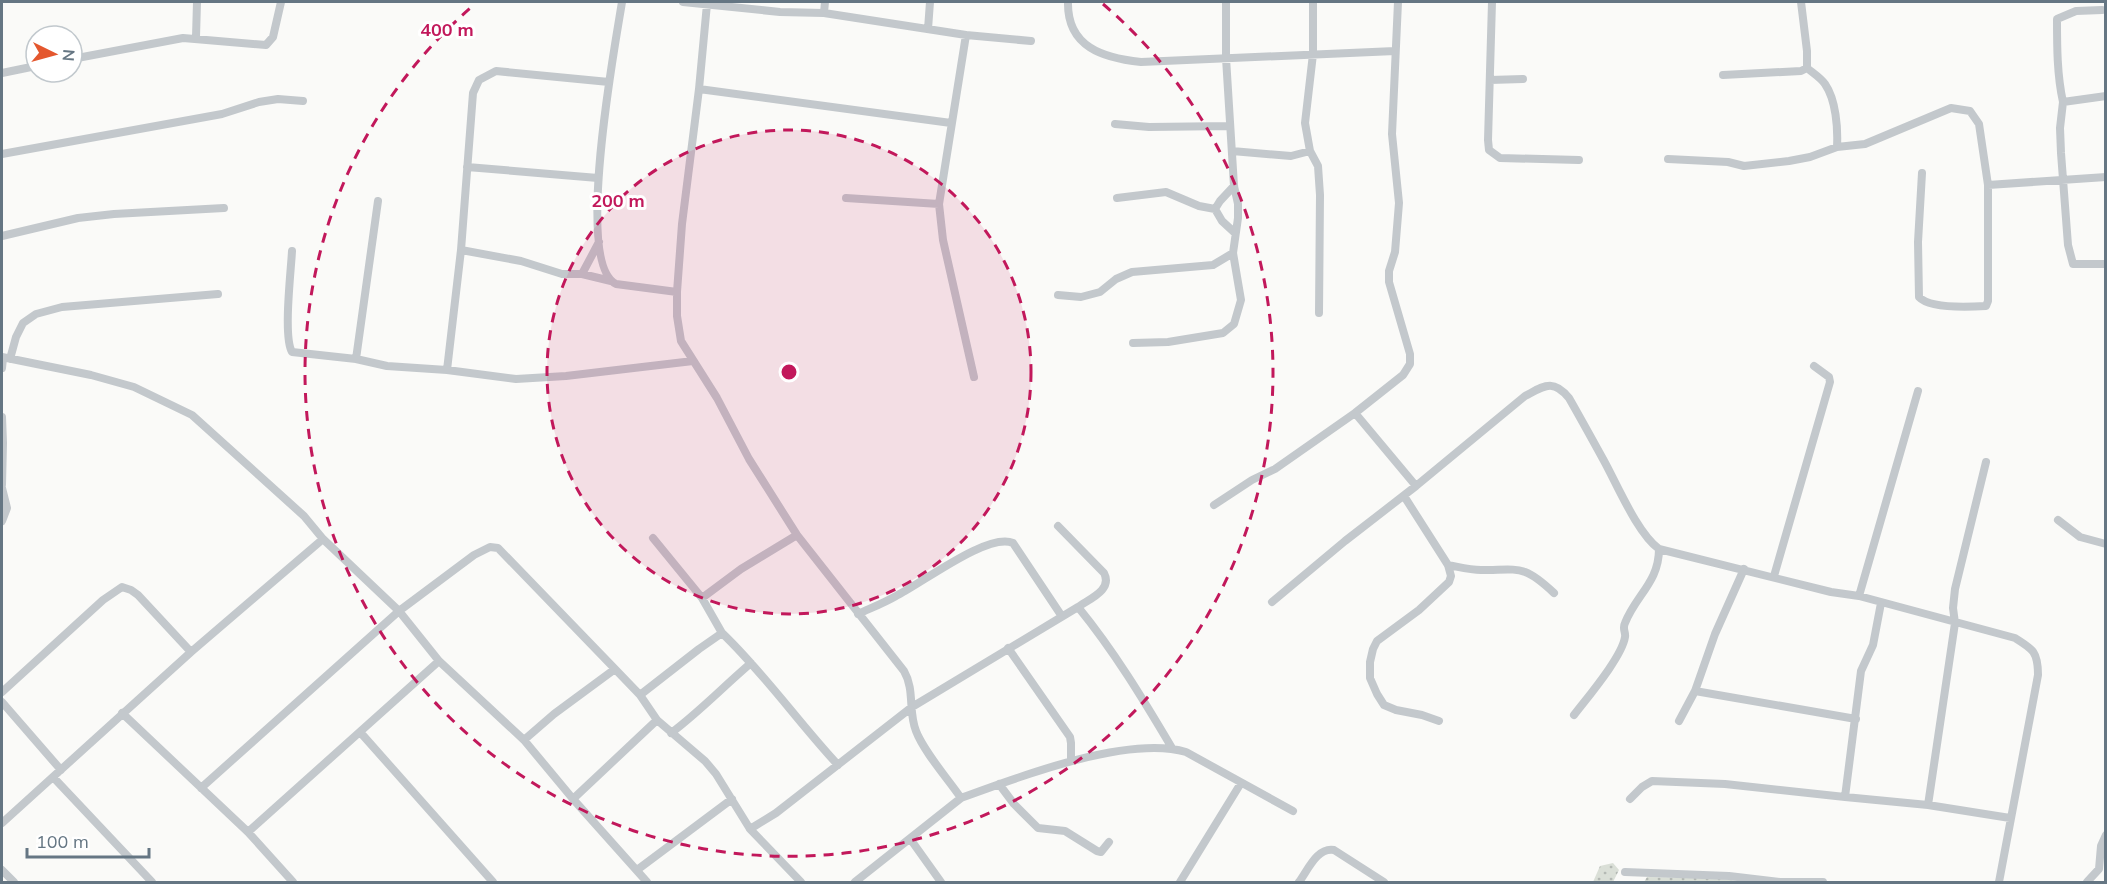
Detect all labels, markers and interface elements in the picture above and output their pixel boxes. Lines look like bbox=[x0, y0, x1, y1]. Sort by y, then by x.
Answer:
text: 400 m bbox=[420, 18, 474, 41]
north arrow bbox=[24, 24, 84, 84]
text: N bbox=[58, 48, 79, 62]
text: 200 m bbox=[591, 189, 645, 212]
centre of rings bbox=[779, 362, 799, 382]
scale bar bbox=[27, 821, 148, 859]
text: 100 m bbox=[36, 830, 89, 853]

